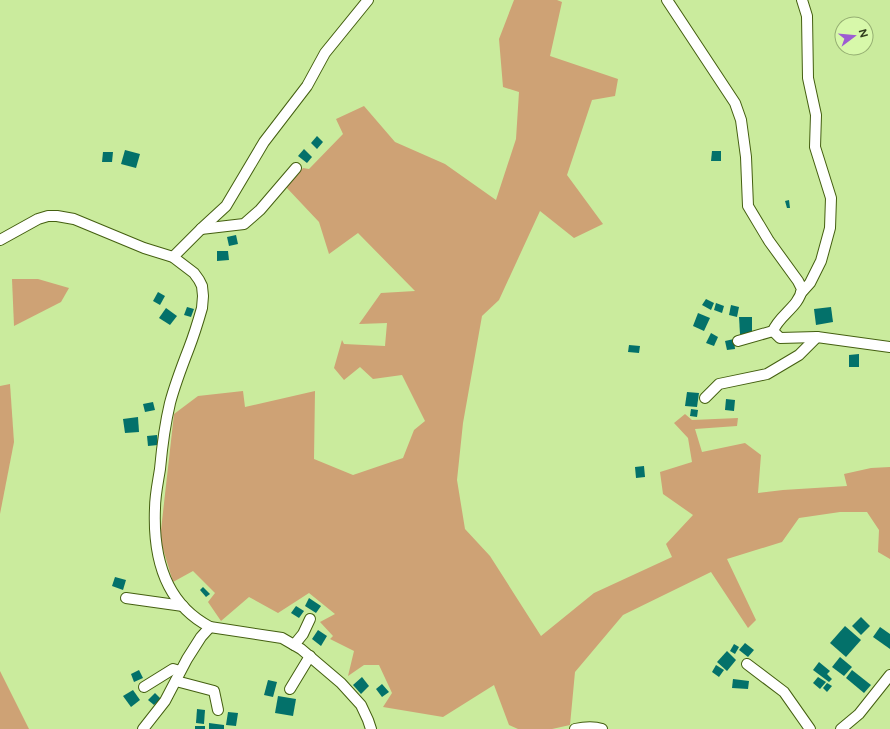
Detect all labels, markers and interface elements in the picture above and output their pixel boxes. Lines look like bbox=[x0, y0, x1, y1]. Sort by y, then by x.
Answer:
north arrow bbox=[834, 16, 874, 56]
text: N bbox=[856, 27, 871, 39]

